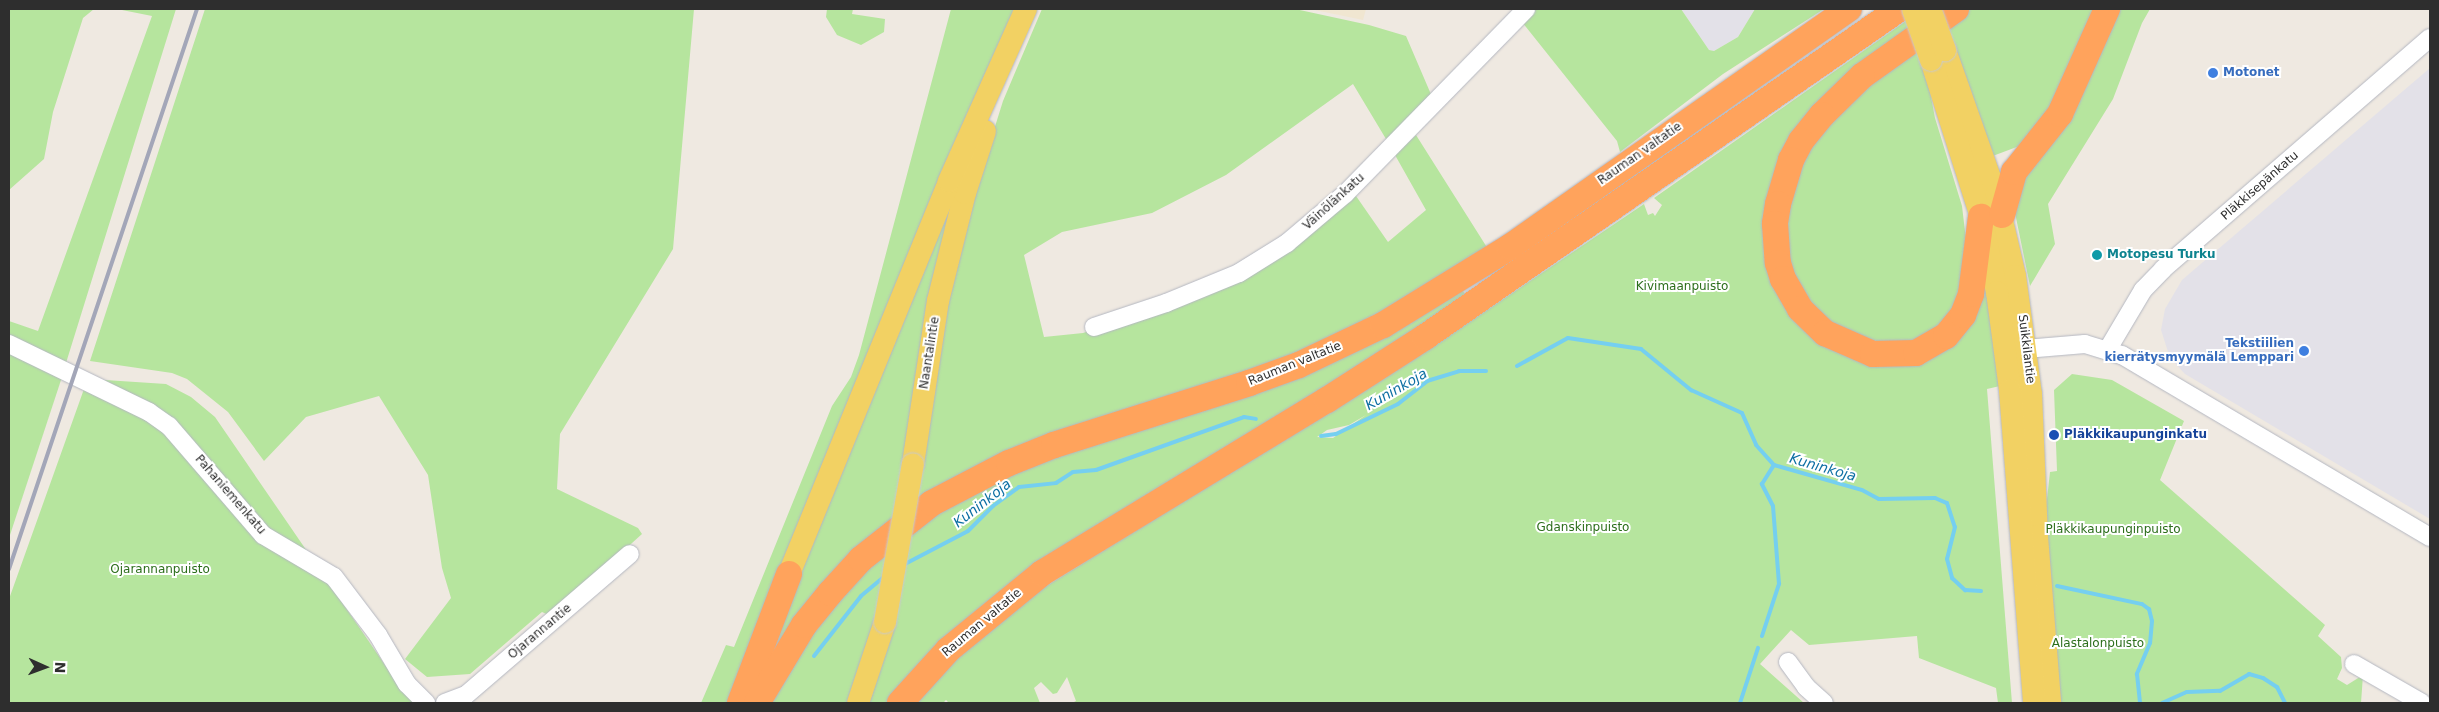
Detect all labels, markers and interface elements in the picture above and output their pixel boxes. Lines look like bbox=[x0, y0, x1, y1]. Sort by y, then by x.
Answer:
place label: Motonet bbox=[2223, 66, 2280, 80]
marker: Motonet bbox=[2207, 67, 2219, 79]
street label: Rauman valtatie bbox=[1595, 120, 1685, 188]
street label: Pläkkisepänkatu bbox=[2218, 148, 2302, 224]
street label: Väinölänkatu bbox=[1300, 171, 1368, 233]
place label: Motopesu Turku bbox=[2107, 248, 2216, 262]
marker: Motopesu Turku bbox=[2091, 249, 2103, 261]
park label: Kivimaanpuisto bbox=[1636, 280, 1728, 294]
street label: Suikkilantie bbox=[2015, 314, 2037, 384]
street label: Naantalintie bbox=[917, 316, 943, 390]
place label: Tekstiilien kierrätysmyymälä Lemppari bbox=[2104, 337, 2294, 365]
street label: Rauman valtatie bbox=[1247, 339, 1343, 389]
marker: Tekstiilien kierrätysmyymälä Lemppari bbox=[2298, 345, 2310, 357]
water label: Kuninkoja bbox=[1362, 365, 1430, 413]
place label: Pläkkikaupunginkatu bbox=[2064, 428, 2207, 442]
marker: Pläkkikaupunginkatu bbox=[2048, 429, 2060, 441]
water label: Kuninkoja bbox=[1788, 449, 1858, 485]
street label: Pahaniemenkatu bbox=[192, 452, 268, 538]
water label: Kuninkoja bbox=[950, 475, 1014, 531]
park label: Gdanskinpuisto bbox=[1537, 521, 1629, 535]
park label: Pläkkikaupunginpuisto bbox=[2045, 523, 2181, 537]
park label: Ojarannanpuisto bbox=[110, 563, 210, 577]
street label: Rauman valtatie bbox=[940, 586, 1024, 660]
street label: Ojarannantie bbox=[505, 601, 575, 663]
park label: Alastalonpuisto bbox=[2052, 637, 2144, 651]
north arrow bbox=[20, 642, 70, 692]
text: N bbox=[52, 661, 68, 674]

